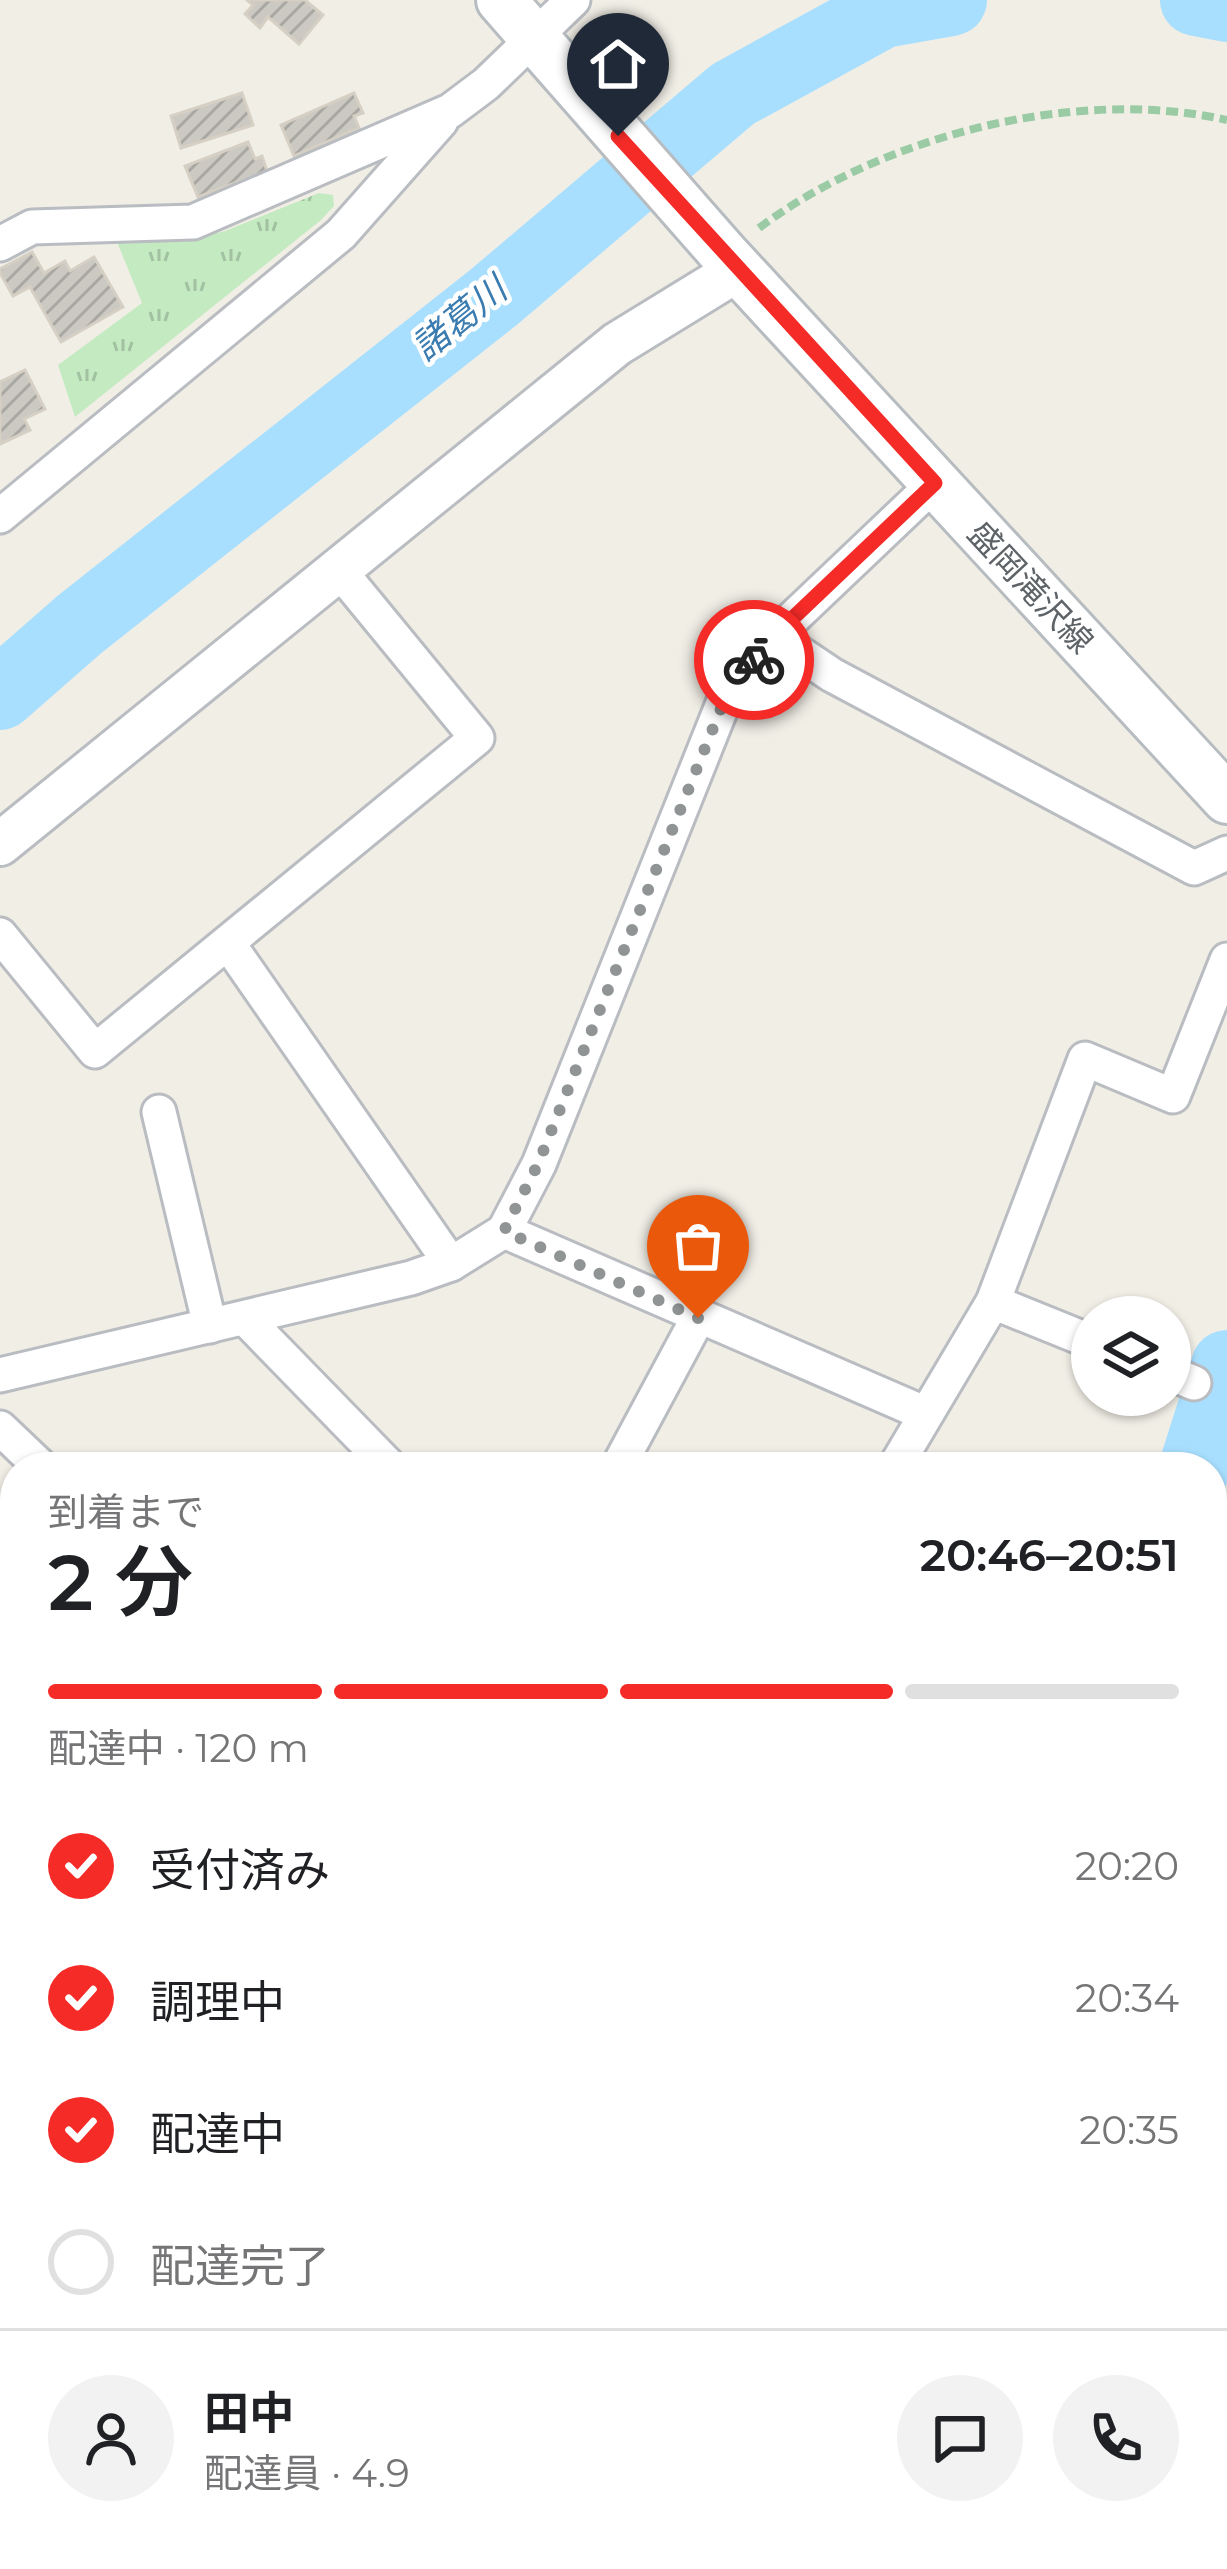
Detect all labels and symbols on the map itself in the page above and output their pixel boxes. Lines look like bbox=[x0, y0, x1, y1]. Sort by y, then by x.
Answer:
pin bbox=[567, 13, 669, 136]
water label: 諸葛川 bbox=[403, 264, 518, 369]
street label: 盛岡滝沢線 bbox=[960, 513, 1102, 661]
courier bbox=[694, 600, 814, 720]
pin bbox=[647, 1195, 749, 1318]

